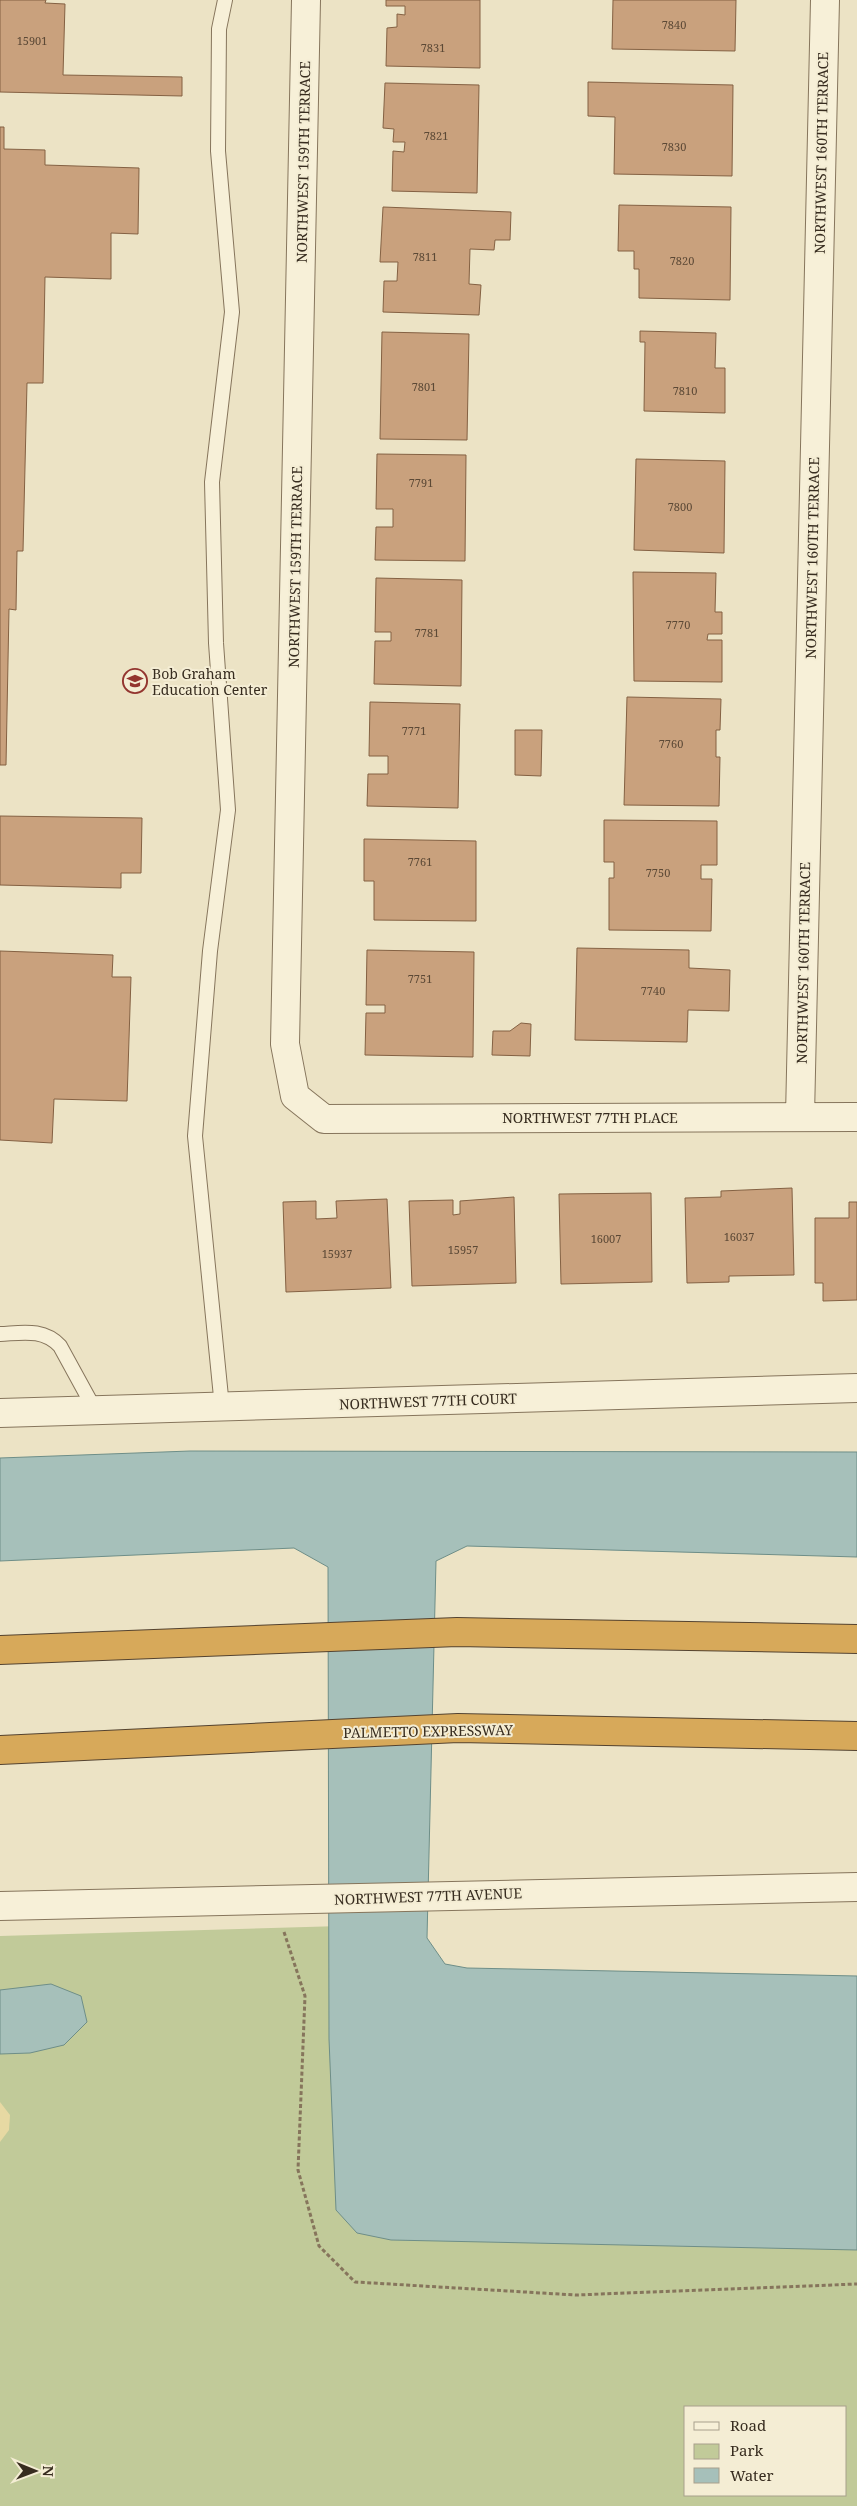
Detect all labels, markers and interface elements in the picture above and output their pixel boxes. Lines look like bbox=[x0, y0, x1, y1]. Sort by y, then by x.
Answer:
house number: 7840 bbox=[662, 17, 686, 32]
house number: 15901 bbox=[17, 33, 47, 48]
house number: 7831 bbox=[421, 40, 445, 55]
street label: NORTHWEST 160TH TERRACE bbox=[810, 52, 832, 254]
street label: NORTHWEST 159TH TERRACE bbox=[292, 61, 314, 263]
house number: 7821 bbox=[424, 128, 448, 143]
house number: 7830 bbox=[662, 139, 686, 154]
house number: 7811 bbox=[413, 249, 437, 264]
house number: 7820 bbox=[670, 253, 694, 268]
house number: 7801 bbox=[412, 379, 436, 394]
house number: 7810 bbox=[673, 383, 697, 398]
street label: NORTHWEST 160TH TERRACE bbox=[801, 457, 823, 659]
street label: NORTHWEST 159TH TERRACE bbox=[284, 466, 306, 668]
house number: 7791 bbox=[409, 475, 433, 490]
house number: 7800 bbox=[668, 499, 692, 514]
house number: 7770 bbox=[666, 617, 690, 632]
house number: 7781 bbox=[415, 625, 439, 640]
place label: Bob Graham Education Center bbox=[152, 664, 268, 699]
school or university icon: Bob Graham Education Center bbox=[122, 668, 148, 694]
house number: 7771 bbox=[402, 723, 426, 738]
house number: 7760 bbox=[659, 736, 683, 751]
house number: 7761 bbox=[408, 854, 432, 869]
street label: NORTHWEST 160TH TERRACE bbox=[792, 862, 814, 1064]
house number: 7750 bbox=[646, 865, 670, 880]
house number: 7751 bbox=[408, 971, 432, 986]
house number: 7740 bbox=[641, 983, 665, 998]
street label: NORTHWEST 77TH PLACE bbox=[502, 1108, 678, 1127]
house number: 16037 bbox=[724, 1229, 754, 1244]
house number: 16007 bbox=[591, 1231, 621, 1246]
house number: 15957 bbox=[448, 1242, 478, 1257]
house number: 15937 bbox=[322, 1246, 352, 1261]
street label: NORTHWEST 77TH COURT bbox=[339, 1388, 518, 1414]
street label: PALMETTO EXPRESSWAY bbox=[343, 1720, 513, 1742]
street label: NORTHWEST 77TH AVENUE bbox=[334, 1883, 523, 1909]
legend bbox=[684, 2406, 847, 2496]
text: Road bbox=[730, 2415, 766, 2435]
text: Park bbox=[730, 2440, 764, 2460]
north arrow bbox=[10, 2446, 60, 2496]
text: Water bbox=[730, 2465, 773, 2485]
text: N bbox=[39, 2466, 58, 2477]

